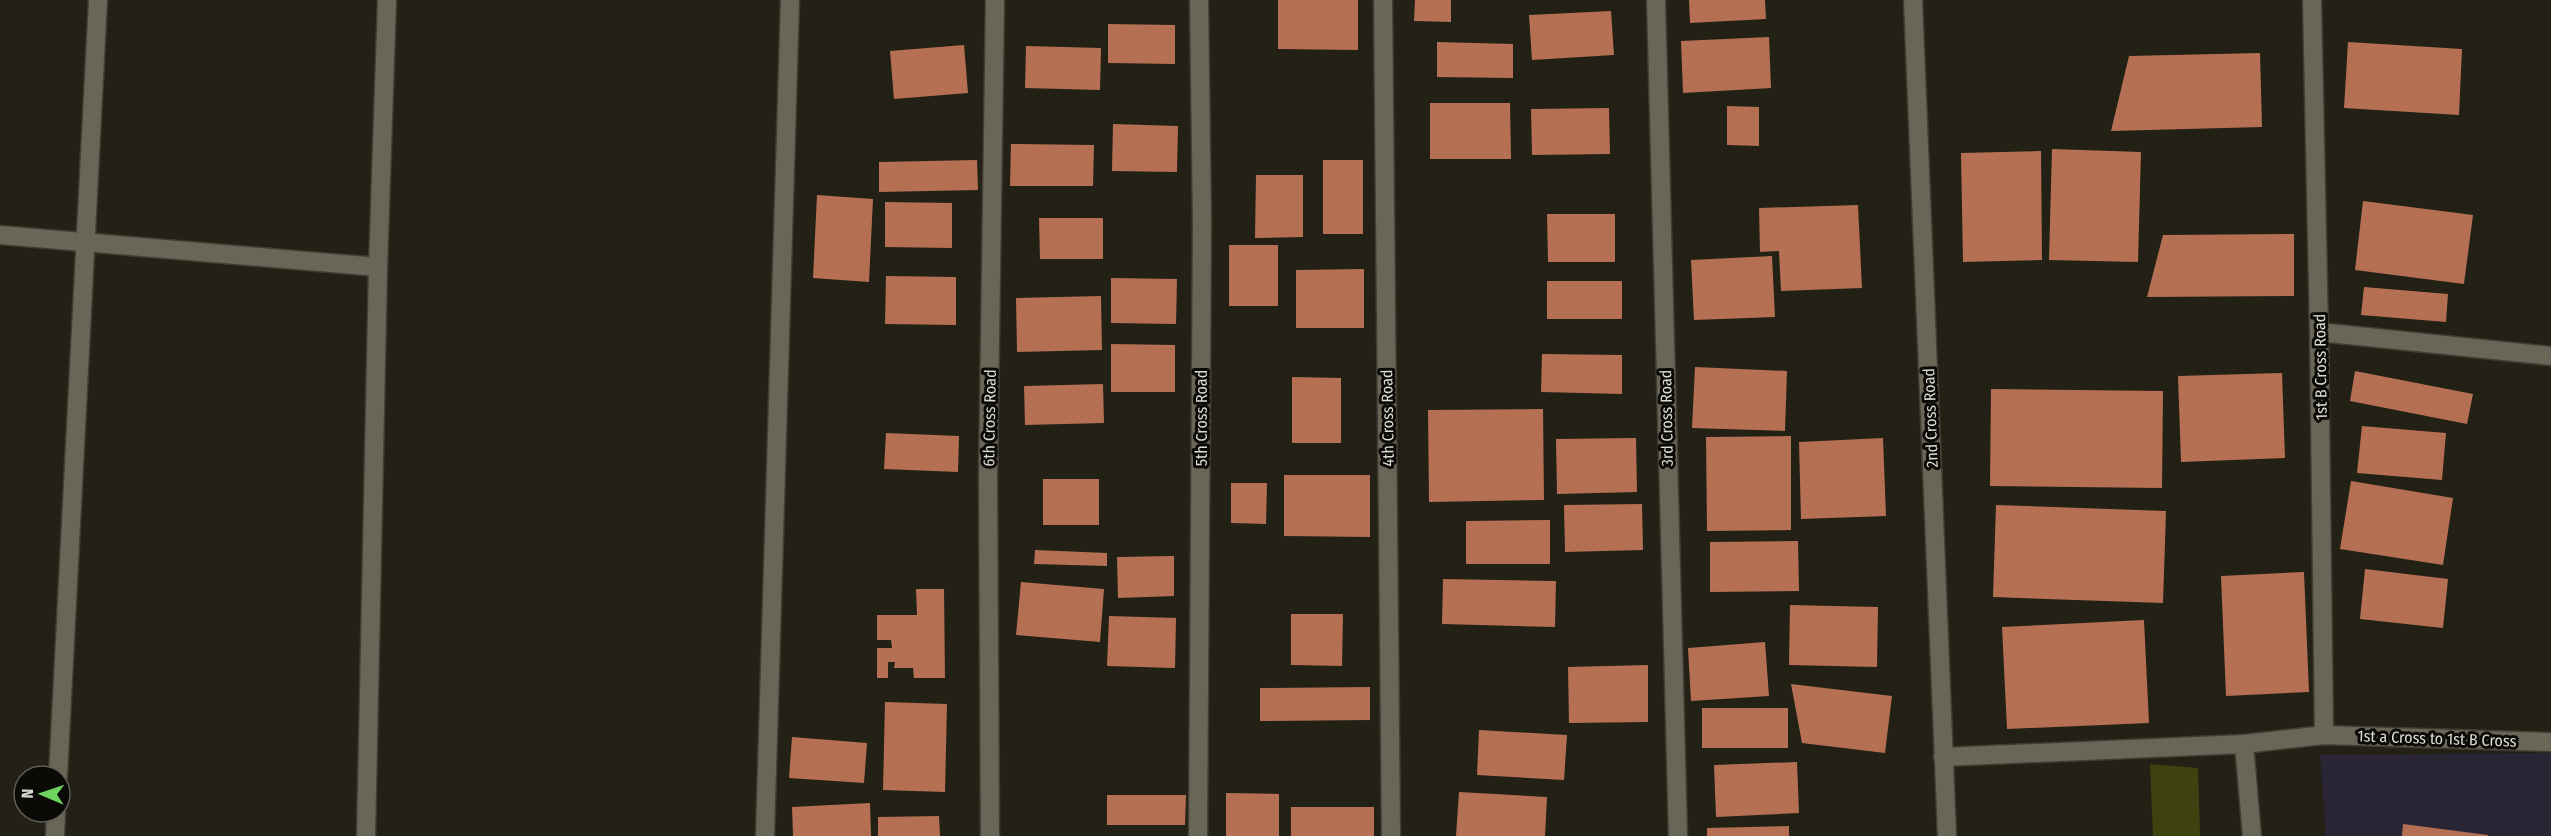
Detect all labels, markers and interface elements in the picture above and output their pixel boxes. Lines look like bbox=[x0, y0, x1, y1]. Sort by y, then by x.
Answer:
street label: 1st B Cross Road bbox=[2310, 314, 2331, 420]
street label: 2nd Cross Road bbox=[1919, 368, 1942, 468]
street label: 6th Cross Road bbox=[979, 369, 1000, 467]
street label: 4th Cross Road bbox=[1377, 369, 1398, 467]
street label: 5th Cross Road bbox=[1192, 370, 1211, 466]
street label: 3rd Cross Road bbox=[1656, 370, 1677, 466]
street label: 1st a Cross to 1st B Cross bbox=[2357, 726, 2517, 751]
north arrow bbox=[12, 764, 72, 824]
text: N bbox=[18, 788, 37, 799]

